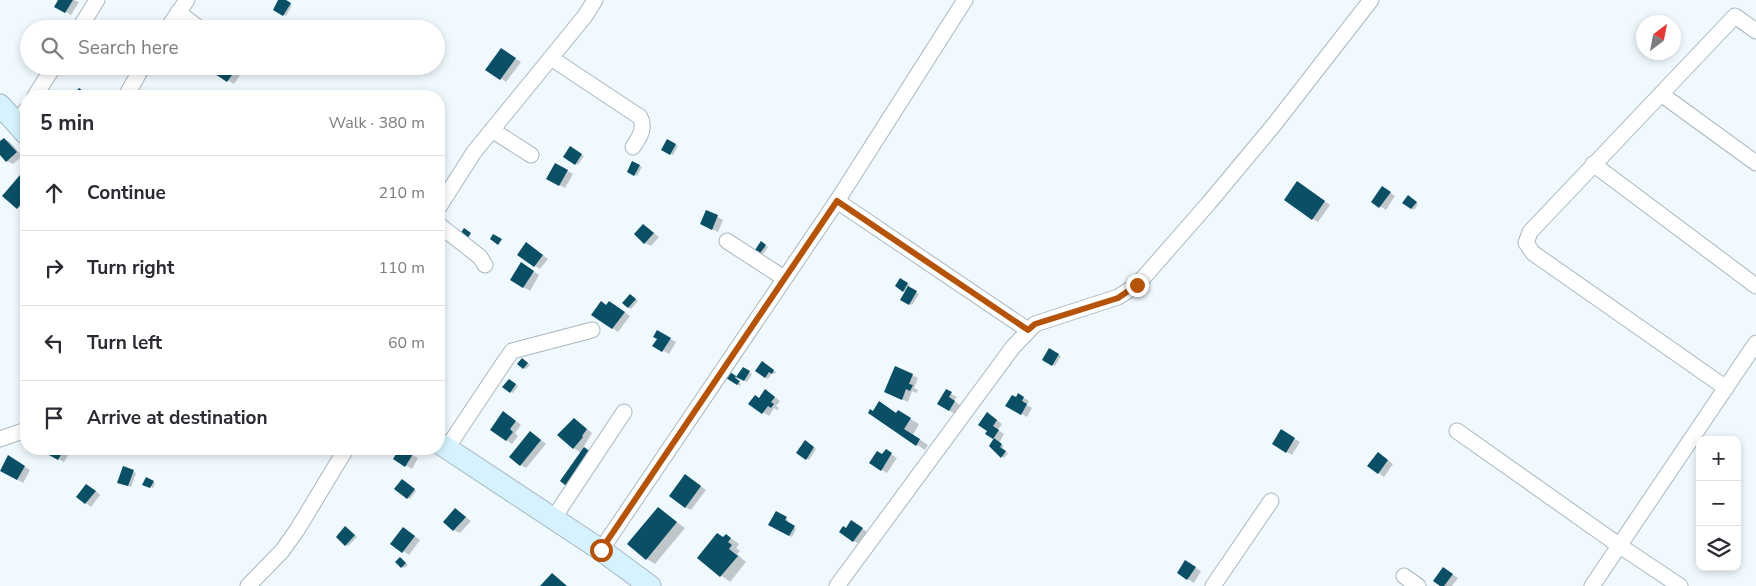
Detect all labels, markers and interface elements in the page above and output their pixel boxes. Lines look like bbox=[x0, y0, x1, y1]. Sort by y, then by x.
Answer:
north arrow bbox=[1636, 15, 1681, 60]
search box bbox=[20, 20, 445, 75]
icon: search bbox=[38, 34, 66, 62]
text: Search here bbox=[78, 35, 179, 61]
text: 5 min bbox=[40, 109, 94, 137]
text: Walk · 380 m bbox=[329, 112, 425, 134]
icon: ahead bbox=[40, 179, 68, 207]
text: Continue bbox=[87, 180, 166, 206]
text: 210 m bbox=[378, 182, 425, 204]
icon: right bbox=[40, 254, 68, 282]
text: Turn right bbox=[87, 255, 174, 281]
text: 110 m bbox=[378, 257, 425, 279]
route end bbox=[1126, 274, 1149, 297]
icon: left bbox=[40, 329, 68, 357]
text: Turn left bbox=[87, 330, 162, 356]
text: 60 m bbox=[388, 332, 425, 354]
icon: arrive bbox=[40, 404, 68, 432]
text: Arrive at destination bbox=[87, 405, 268, 431]
map controls bbox=[1696, 436, 1741, 571]
button: + bbox=[1696, 436, 1741, 481]
button: − bbox=[1696, 481, 1741, 526]
button: layers bbox=[1696, 526, 1741, 571]
route start bbox=[590, 539, 613, 562]

